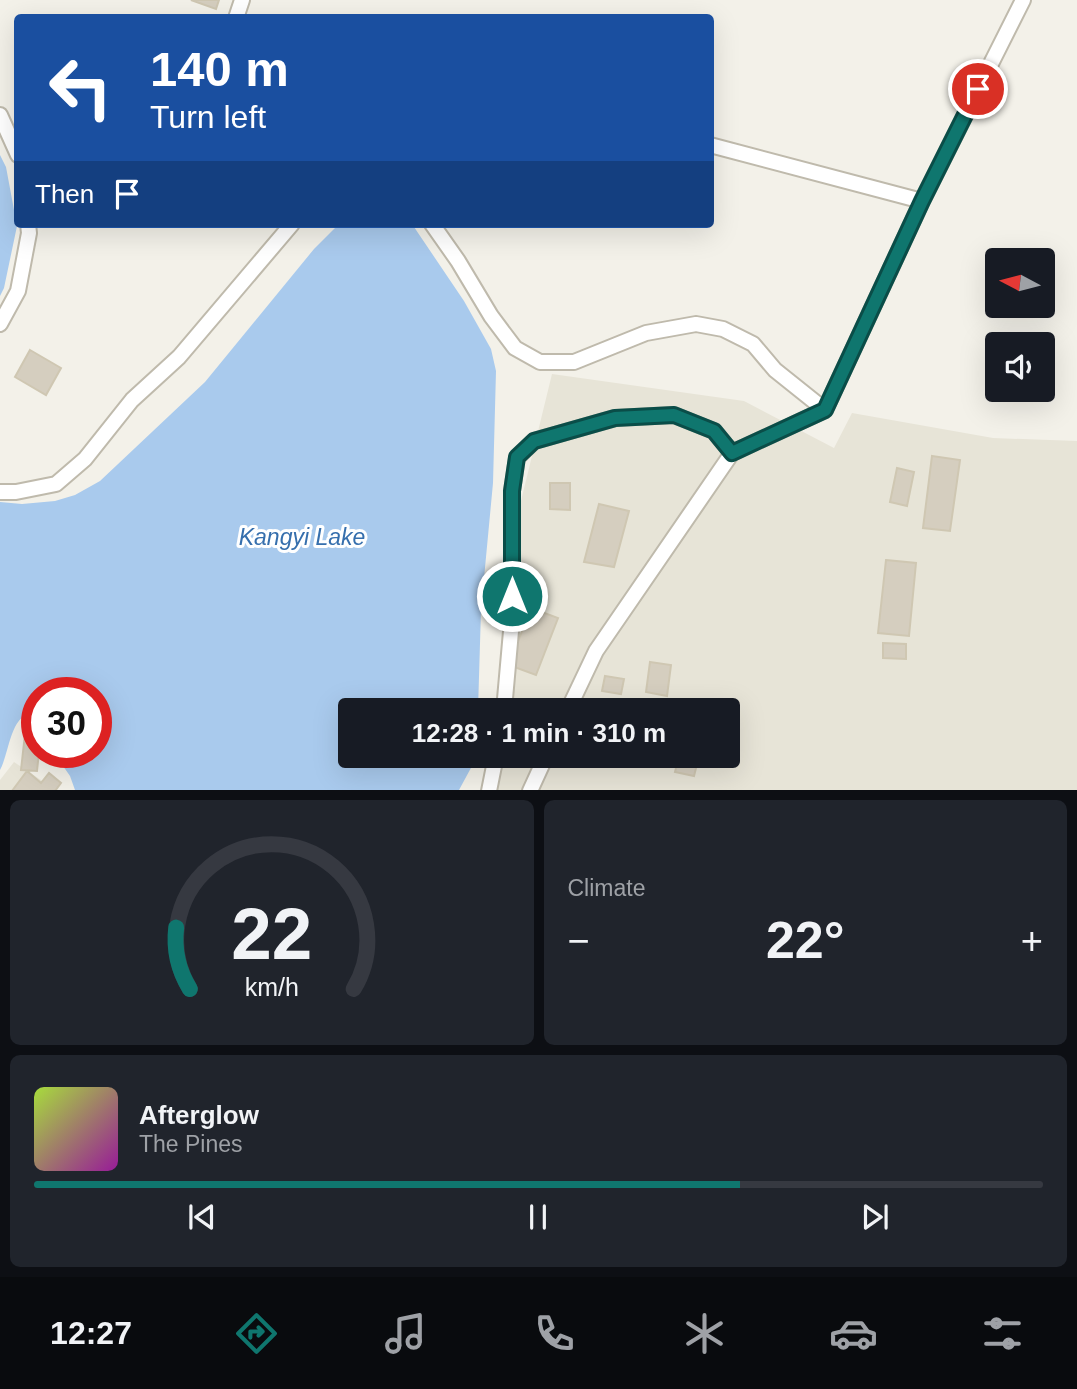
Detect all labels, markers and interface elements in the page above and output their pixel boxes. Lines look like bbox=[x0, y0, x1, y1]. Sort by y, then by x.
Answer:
icon: left bbox=[35, 42, 126, 133]
text: 140 m bbox=[150, 42, 289, 96]
pin bbox=[948, 59, 1008, 119]
icon: arrive bbox=[959, 70, 997, 108]
text: Turn left bbox=[150, 99, 266, 135]
icon: arrive bbox=[108, 175, 146, 213]
text: Then bbox=[35, 179, 94, 209]
north arrow bbox=[985, 248, 1055, 318]
map controls bbox=[985, 248, 1055, 402]
button: sound bbox=[985, 332, 1055, 402]
water label: Kangyi Lake bbox=[239, 524, 365, 550]
position arrow bbox=[475, 559, 549, 633]
speed limit sign: 30 bbox=[21, 677, 112, 768]
text: 12:28 · 1 min · 310 m bbox=[412, 718, 666, 748]
text: Climate bbox=[568, 875, 645, 901]
text: 22 bbox=[231, 893, 312, 974]
text: 22° bbox=[766, 911, 845, 969]
text: − bbox=[568, 920, 590, 962]
text: + bbox=[1021, 920, 1043, 962]
text: km/h bbox=[245, 972, 299, 1000]
text: Afterglow bbox=[139, 1100, 259, 1130]
text: The Pines bbox=[139, 1131, 243, 1157]
icon: previous bbox=[183, 1198, 221, 1236]
icon: pause bbox=[519, 1198, 557, 1236]
icon: next bbox=[856, 1198, 894, 1236]
icon: directions bbox=[232, 1309, 281, 1358]
icon: music bbox=[381, 1309, 430, 1358]
icon: phone bbox=[530, 1309, 579, 1358]
icon: climate bbox=[680, 1309, 729, 1358]
icon: car bbox=[829, 1309, 878, 1358]
icon: filters bbox=[978, 1309, 1027, 1358]
text: 12:27 bbox=[50, 1315, 132, 1351]

